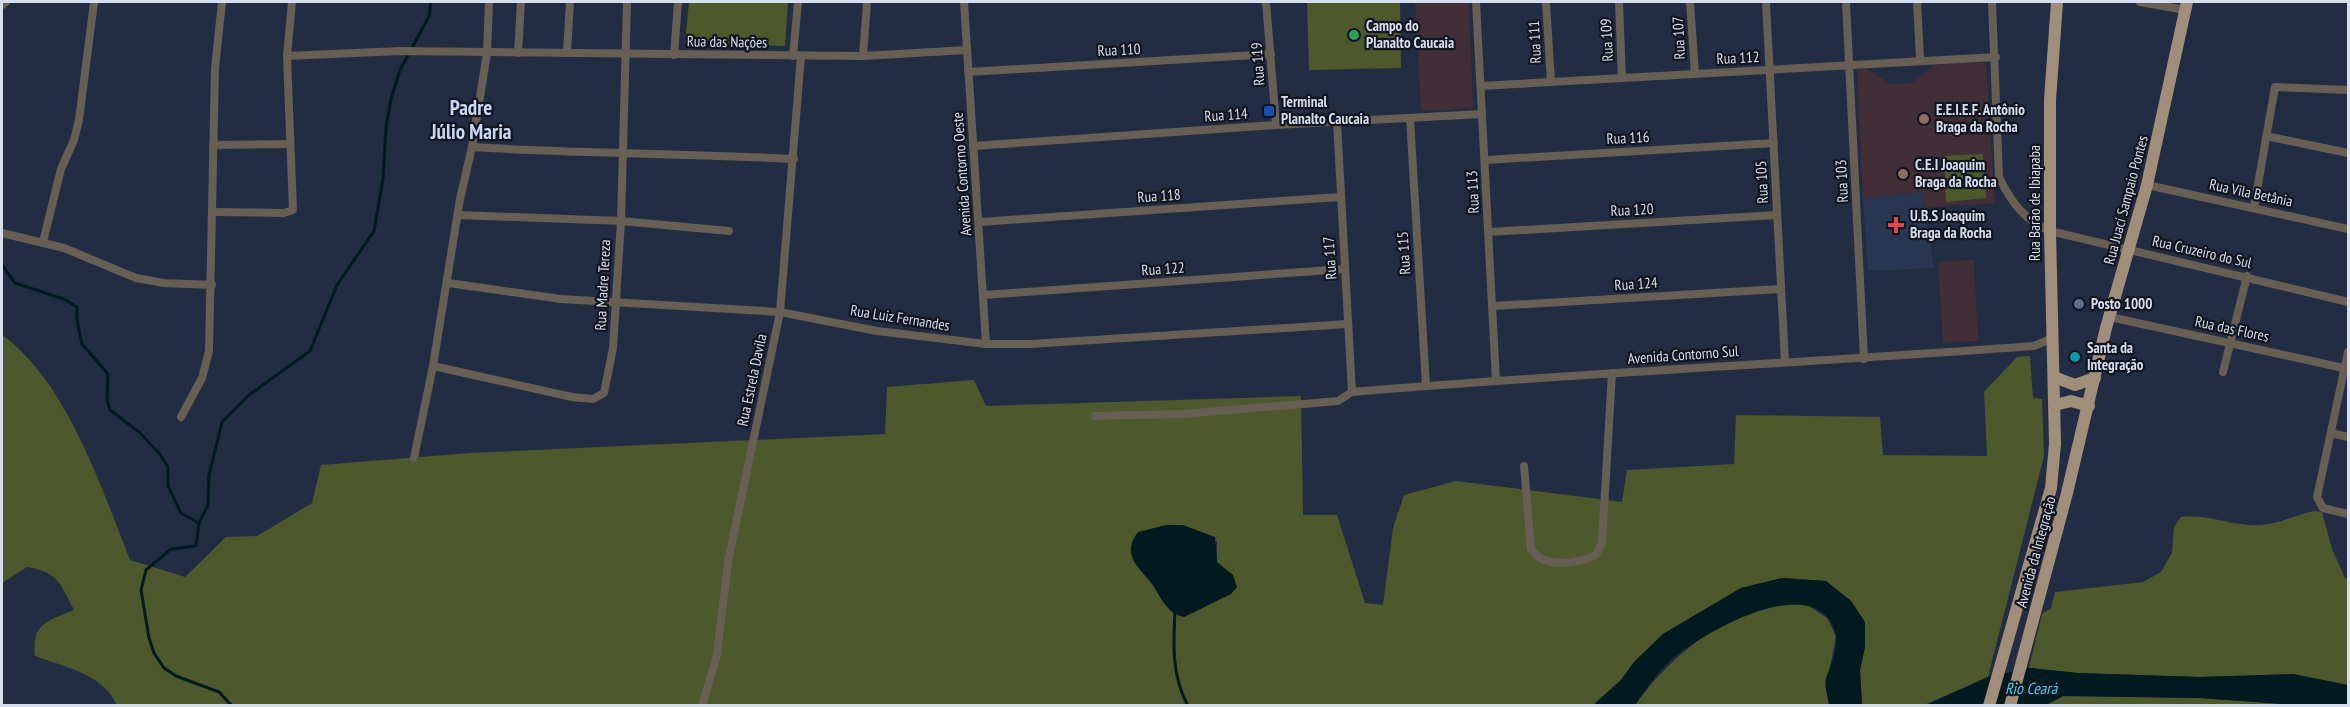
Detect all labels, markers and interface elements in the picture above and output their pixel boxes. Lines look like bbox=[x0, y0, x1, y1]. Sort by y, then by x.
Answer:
place label: Campo do Planalto Caucaia bbox=[1366, 16, 1454, 52]
street label: Rua 107 bbox=[1668, 16, 1689, 60]
street label: Rua 109 bbox=[1596, 18, 1617, 62]
street label: Rua 111 bbox=[1524, 20, 1545, 64]
marker: Campo do Planalto Caucaia bbox=[1347, 28, 1361, 42]
street label: Rua das Nações bbox=[687, 31, 767, 52]
street label: Rua 110 bbox=[1097, 39, 1141, 60]
street label: Rua 119 bbox=[1247, 42, 1268, 86]
street label: Rua 112 bbox=[1716, 47, 1760, 68]
place label: Terminal Planalto Caucaia bbox=[1281, 92, 1369, 128]
district label: Padre Júlio Maria bbox=[429, 94, 512, 145]
place label: E.E.I.E.F. Antônio Braga da Rocha bbox=[1936, 100, 2025, 136]
street label: Rua 114 bbox=[1204, 104, 1248, 125]
marker: Terminal Planalto Caucaia bbox=[1262, 104, 1276, 118]
street label: Avenida Contorno Oeste bbox=[948, 111, 975, 237]
marker: E.E.I.E.F. Antônio Braga da Rocha bbox=[1917, 112, 1931, 126]
street label: Rua 116 bbox=[1606, 127, 1650, 148]
street label: Rua Juací Sampaio Pontes bbox=[2099, 133, 2152, 267]
street label: Rua Barão de Ibiapaba bbox=[2025, 145, 2044, 261]
place label: C.E.I Joaquim Braga da Rocha bbox=[1915, 155, 1997, 191]
street label: Rua 103 bbox=[1831, 159, 1852, 203]
street label: Rua 105 bbox=[1751, 160, 1772, 204]
marker: C.E.I Joaquim Braga da Rocha bbox=[1896, 167, 1910, 181]
street label: Rua 113 bbox=[1462, 170, 1483, 214]
street label: Rua Vila Betânia bbox=[2208, 174, 2294, 211]
street label: Rua 118 bbox=[1137, 185, 1181, 206]
street label: Rua 120 bbox=[1610, 199, 1654, 220]
place label: U.B.S Joaquim Braga da Rocha bbox=[1910, 206, 1992, 242]
marker: U.B.S Joaquim Braga da Rocha bbox=[1887, 216, 1905, 234]
street label: Rua 115 bbox=[1393, 231, 1414, 275]
street label: Rua Cruzeiro do Sul bbox=[2151, 231, 2254, 272]
street label: Rua 117 bbox=[1319, 236, 1340, 280]
street label: Rua Madre Tereza bbox=[591, 239, 614, 331]
street label: Rua 122 bbox=[1141, 258, 1185, 279]
street label: Rua 124 bbox=[1614, 273, 1658, 294]
place label: Posto 1000 bbox=[2091, 294, 2152, 313]
marker: Posto 1000 bbox=[2072, 297, 2086, 311]
street label: Rua Luiz Fernandes bbox=[849, 300, 951, 335]
street label: Rua das Flores bbox=[2193, 311, 2271, 346]
street label: Rua Estrela Davila bbox=[732, 332, 771, 428]
place label: Santa da Integração bbox=[2087, 338, 2144, 374]
street label: Avenida Contorno Sul bbox=[1627, 341, 1739, 368]
marker: Santa da Integração bbox=[2068, 350, 2082, 364]
street label: Avenida da Integração bbox=[2012, 494, 2059, 610]
water label: Rio Ceará bbox=[2005, 678, 2059, 698]

